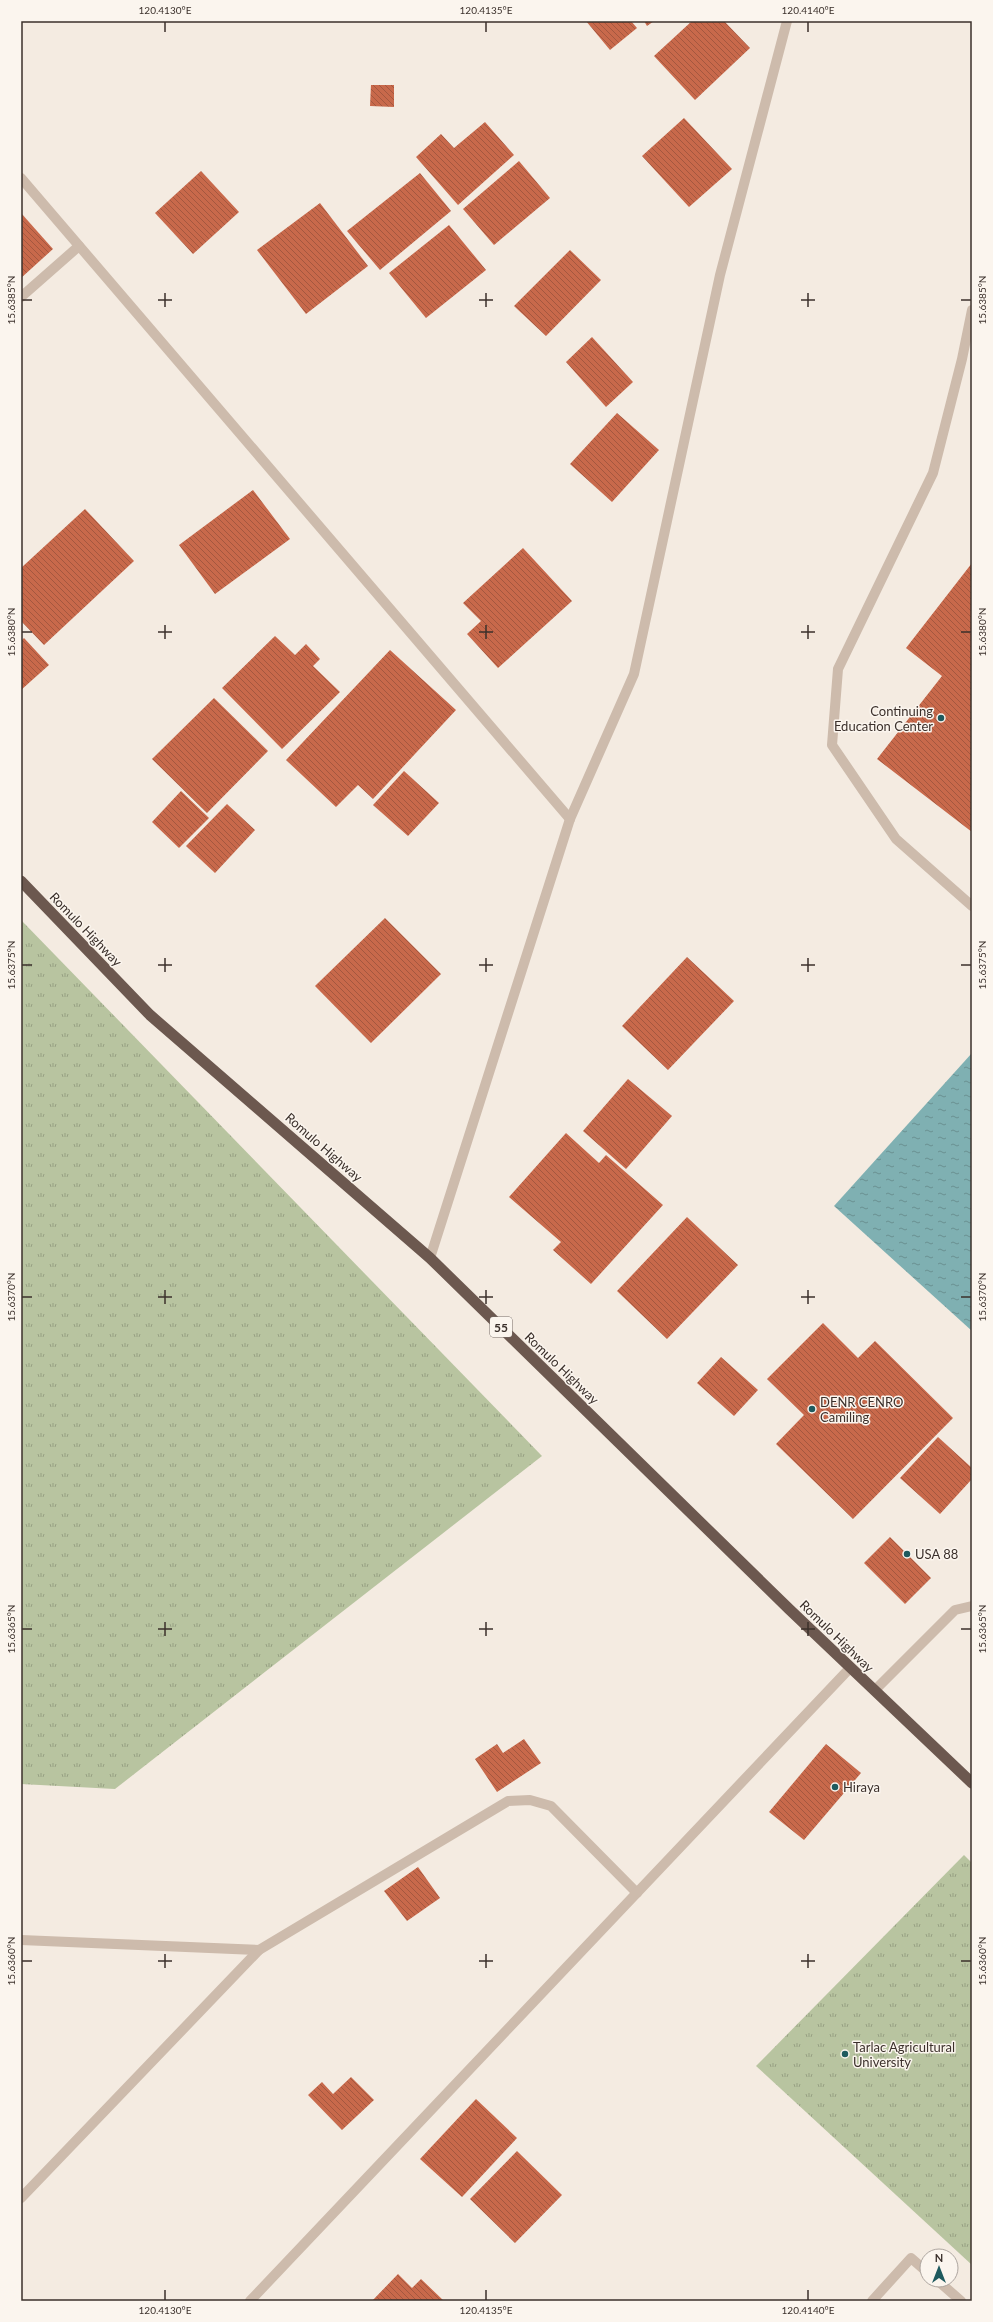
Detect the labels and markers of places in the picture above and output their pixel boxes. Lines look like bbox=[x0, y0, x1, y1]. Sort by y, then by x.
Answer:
place label: Continuing Education Center bbox=[834, 703, 933, 734]
marker: Continuing Education Center bbox=[936, 713, 946, 723]
place label: DENR CENRO Camiling bbox=[820, 1394, 903, 1425]
marker: DENR CENRO Camiling bbox=[807, 1404, 817, 1414]
place label: USA 88 bbox=[915, 1546, 958, 1562]
marker: USA 88 bbox=[902, 1549, 912, 1559]
place label: Hiraya bbox=[843, 1779, 880, 1795]
marker: Hiraya bbox=[830, 1782, 840, 1792]
place label: Tarlac Agricultural University bbox=[853, 2039, 955, 2070]
marker: Tarlac Agricultural University bbox=[840, 2049, 850, 2059]

